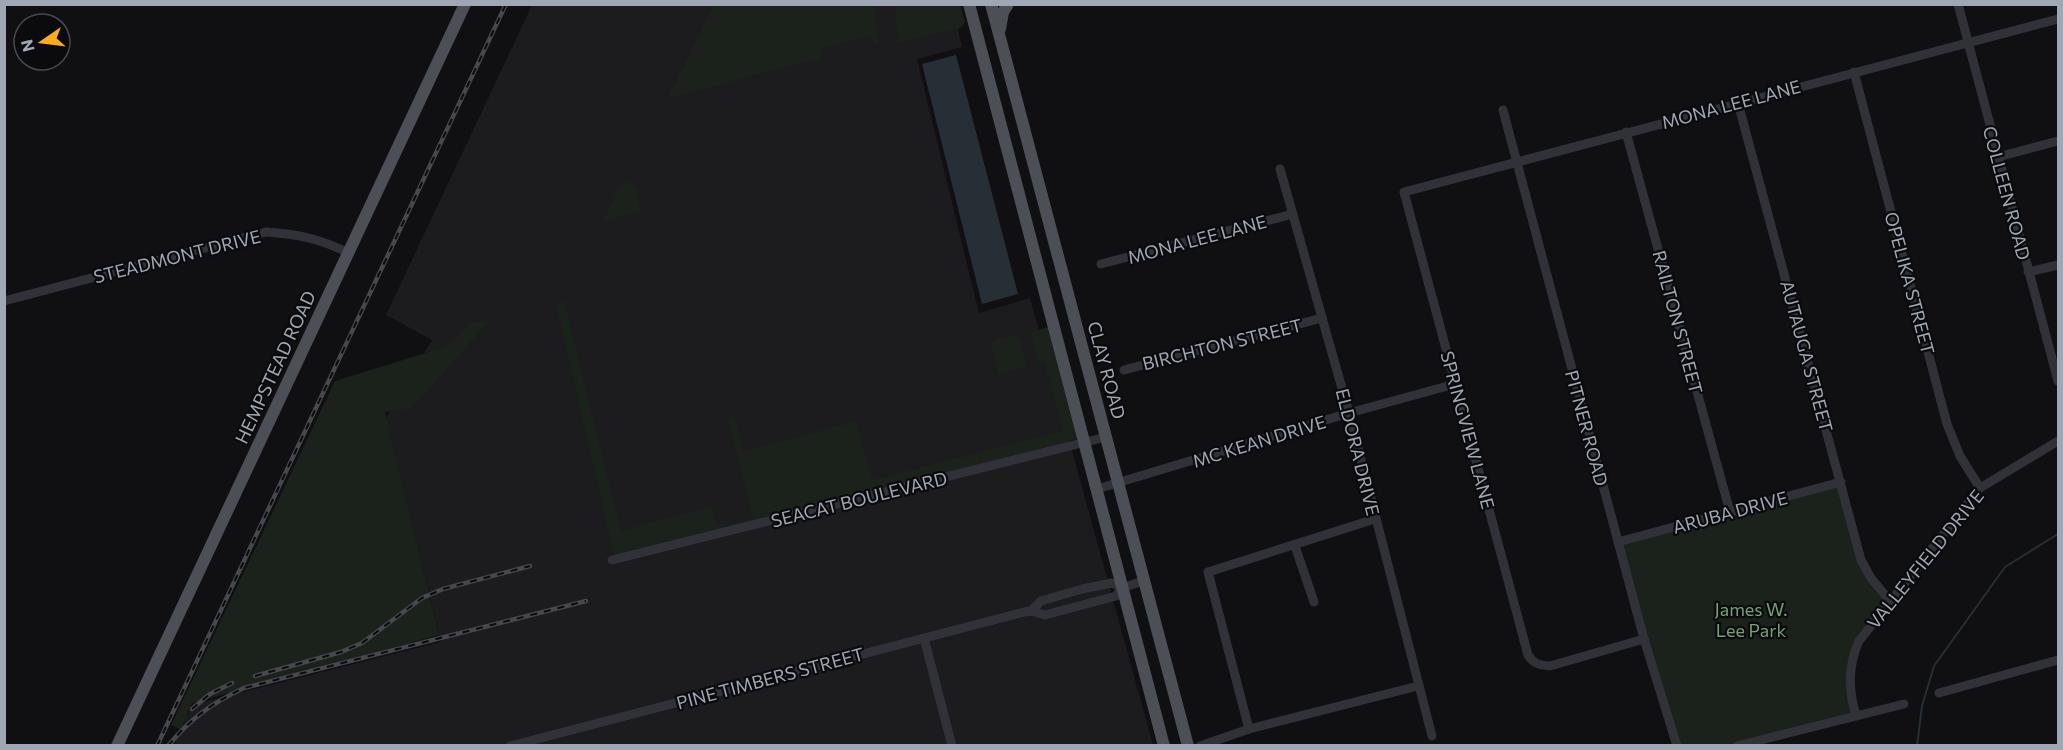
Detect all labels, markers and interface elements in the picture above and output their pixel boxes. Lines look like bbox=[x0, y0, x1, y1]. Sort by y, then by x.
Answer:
north arrow bbox=[12, 12, 72, 72]
text: N bbox=[16, 38, 38, 54]
street label: MONA LEE LANE bbox=[1659, 75, 1803, 133]
street label: COLLEEN ROAD bbox=[1979, 124, 2035, 262]
street label: OPELIKA STREET bbox=[1880, 209, 1940, 357]
street label: MONA LEE LANE bbox=[1125, 210, 1269, 268]
street label: STEADMONT DRIVE bbox=[91, 225, 263, 287]
street label: RAILTON STREET bbox=[1648, 248, 1708, 396]
street label: AUTAUGA STREET bbox=[1776, 278, 1838, 434]
street label: HEMPSTEAD ROAD bbox=[230, 287, 320, 447]
street label: BIRCHTON STREET bbox=[1140, 314, 1304, 374]
street label: CLAY ROAD bbox=[1083, 319, 1131, 421]
street label: SPRINGVIEW LANE bbox=[1436, 349, 1500, 511]
street label: PITNER ROAD bbox=[1561, 368, 1613, 488]
street label: ELDORA DRIVE bbox=[1332, 386, 1384, 518]
street label: MC KEAN DRIVE bbox=[1190, 410, 1328, 472]
street label: SEACAT BOULEVARD bbox=[769, 466, 949, 532]
street label: VALLEYFIELD DRIVE bbox=[1862, 485, 1988, 633]
street label: ARUBA DRIVE bbox=[1670, 486, 1790, 538]
park label: James W. Lee Park bbox=[1714, 598, 1788, 641]
street label: PINE TIMBERS STREET bbox=[674, 642, 866, 714]

